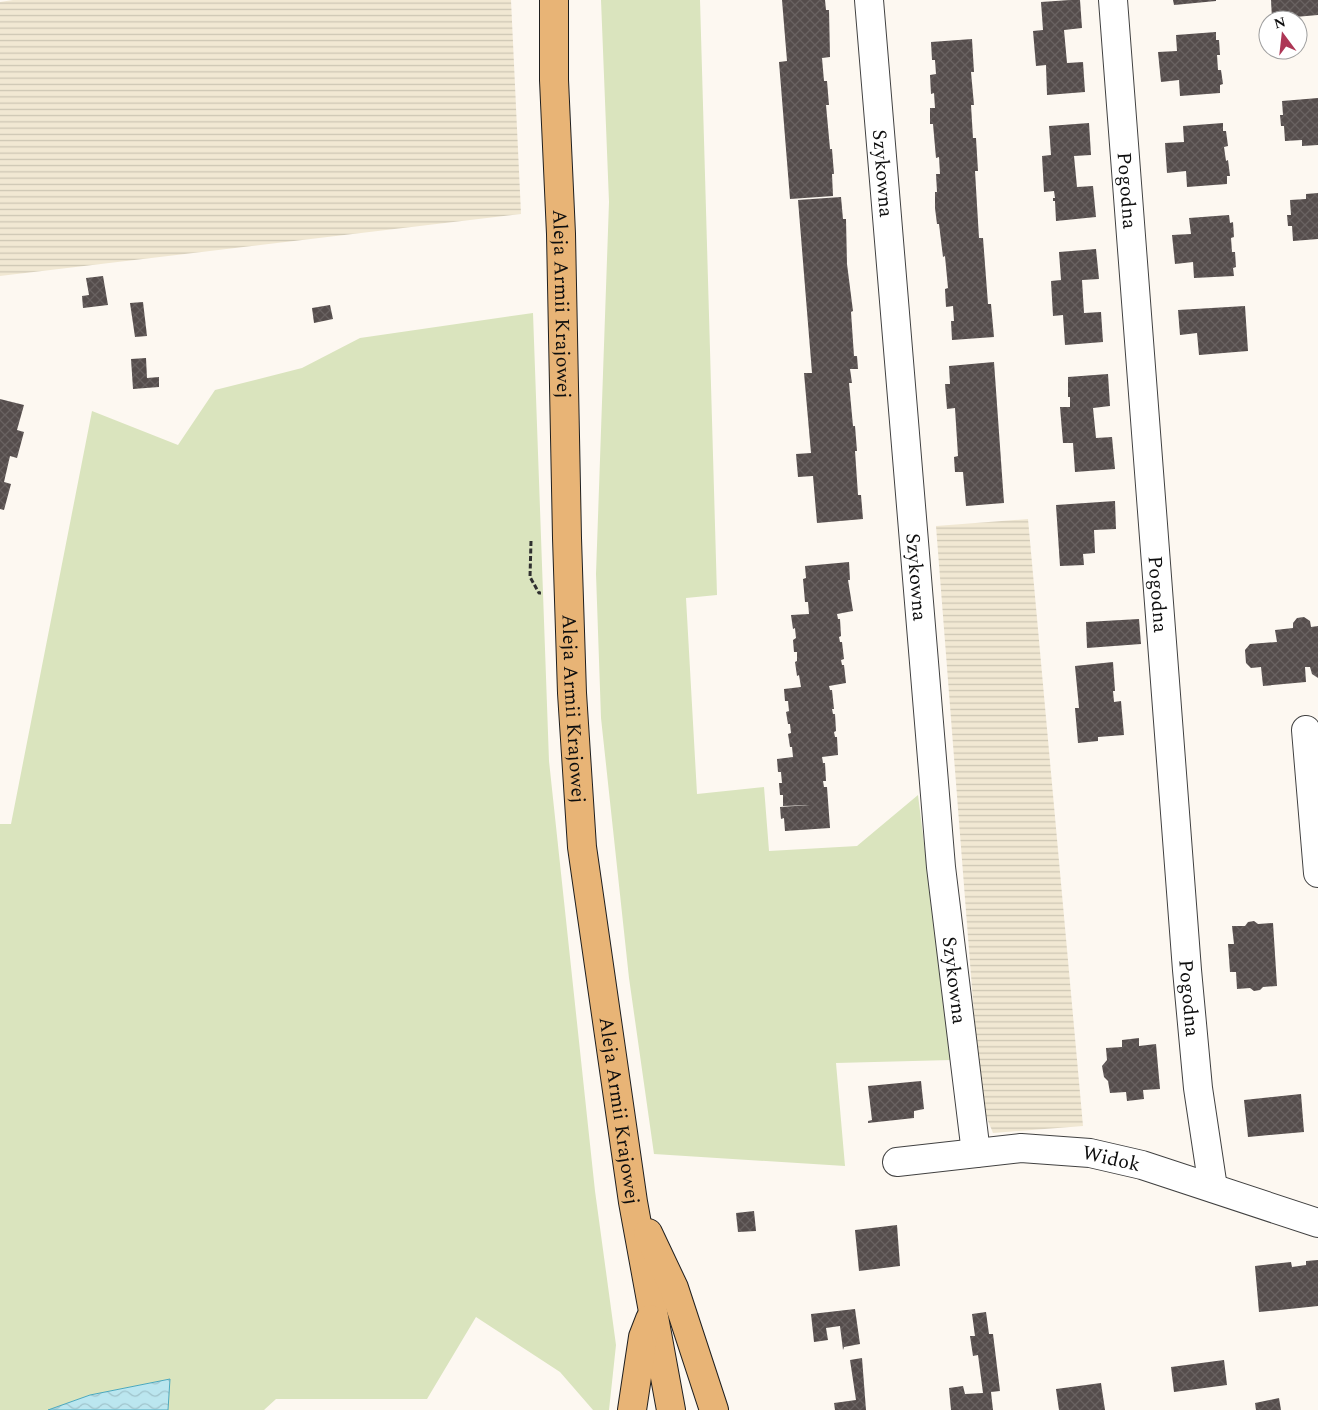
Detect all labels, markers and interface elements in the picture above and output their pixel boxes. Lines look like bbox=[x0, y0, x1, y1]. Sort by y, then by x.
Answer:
north arrow bbox=[1258, 10, 1308, 60]
text: N bbox=[1272, 11, 1288, 35]
street label: Szykowna bbox=[864, 128, 901, 219]
street label: Pogodna bbox=[1109, 151, 1144, 230]
street label: Aleja Armii Krajowej bbox=[544, 208, 578, 399]
street label: Szykowna bbox=[897, 532, 935, 622]
street label: Pogodna bbox=[1139, 555, 1175, 634]
street label: Aleja Armii Krajowej bbox=[553, 614, 593, 804]
street label: Szykowna bbox=[934, 935, 974, 1026]
street label: Pogodna bbox=[1170, 958, 1207, 1038]
street label: Aleja Armii Krajowej bbox=[591, 1015, 647, 1207]
street label: Widok bbox=[1079, 1138, 1143, 1180]

